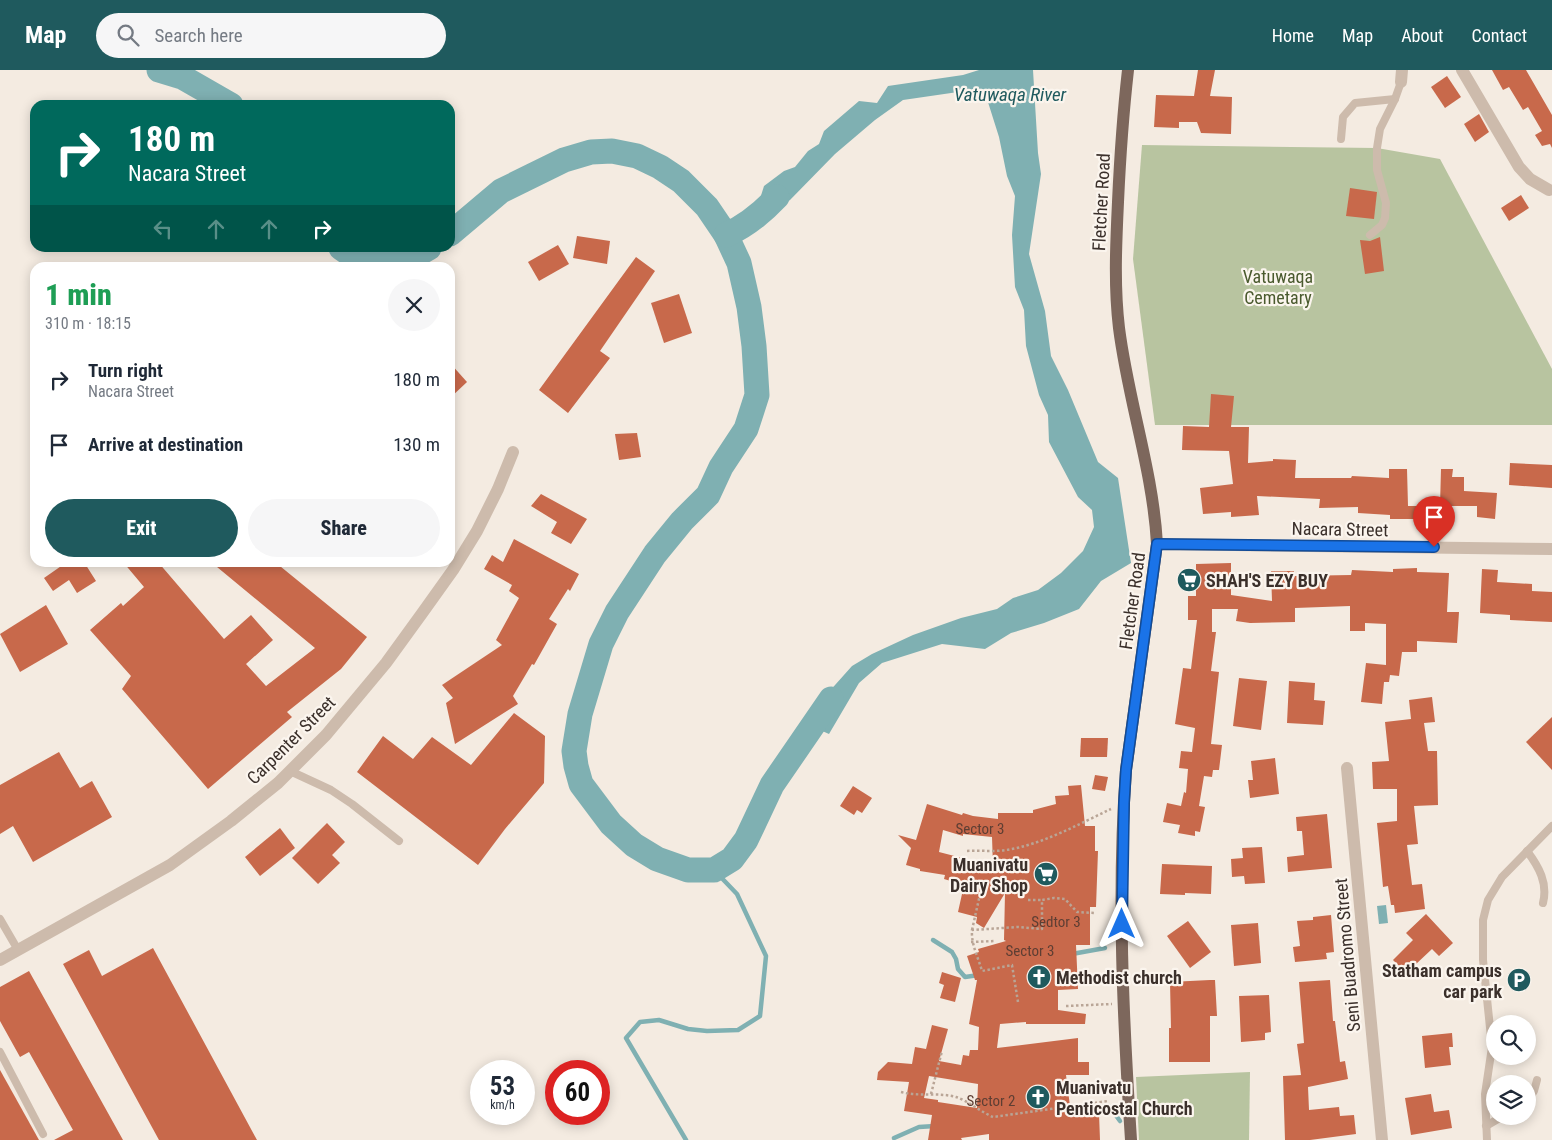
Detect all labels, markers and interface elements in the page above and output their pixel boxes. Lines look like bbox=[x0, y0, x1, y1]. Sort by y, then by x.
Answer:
search box bbox=[96, 13, 446, 58]
text: Map bbox=[25, 21, 66, 49]
icon: search bbox=[114, 21, 142, 49]
text: Search here bbox=[154, 24, 243, 47]
text: Home bbox=[1272, 25, 1314, 46]
text: Map bbox=[1342, 25, 1373, 46]
text: About bbox=[1401, 25, 1443, 46]
text: Contact bbox=[1471, 25, 1527, 46]
water label: Vatuwaqa River bbox=[954, 83, 1067, 106]
text: 180 m bbox=[128, 119, 215, 160]
icon: right bbox=[45, 120, 110, 185]
street label: Fletcher Road bbox=[1088, 153, 1114, 251]
text: Nacara Street bbox=[128, 161, 246, 186]
icon: left bbox=[149, 215, 177, 243]
icon: ahead bbox=[202, 215, 230, 243]
icon: ahead bbox=[255, 215, 283, 243]
icon: right bbox=[308, 215, 336, 243]
park label: Vatuwaqa Cemetary bbox=[1243, 266, 1313, 308]
text: 1 min bbox=[45, 277, 112, 312]
button: close bbox=[388, 279, 440, 331]
text: 310 m · 18:15 bbox=[45, 314, 131, 333]
text: Turn right bbox=[88, 359, 163, 382]
icon: right bbox=[45, 366, 73, 394]
text: 180 m bbox=[393, 368, 440, 391]
text: Nacara Street bbox=[88, 382, 174, 401]
icon: arrive bbox=[45, 431, 73, 459]
text: Arrive at destination bbox=[88, 433, 243, 456]
text: 130 m bbox=[393, 433, 440, 456]
pin bbox=[1413, 496, 1455, 547]
button: Exit bbox=[45, 499, 238, 557]
button: Share bbox=[248, 499, 440, 557]
icon: arrive bbox=[1420, 503, 1448, 531]
street label: Nacara Street bbox=[1291, 518, 1389, 540]
street label: Fletcher Road bbox=[1115, 551, 1149, 651]
supermarket icon: SHAH'S EZY BUY bbox=[1176, 567, 1202, 593]
place label: SHAH'S EZY BUY bbox=[1206, 570, 1328, 591]
street label: Carpenter Street bbox=[243, 692, 339, 788]
house number: Sector 3 bbox=[956, 820, 1004, 838]
place label: Muanivatu Dairy Shop bbox=[950, 854, 1028, 896]
supermarket icon: Muanivatu Dairy Shop bbox=[1033, 861, 1059, 887]
street label: Seni Buadromo Street bbox=[1330, 877, 1364, 1033]
position arrow bbox=[1095, 897, 1147, 949]
house number: Sedtor 3 bbox=[1031, 913, 1081, 931]
house number: Sector 3 bbox=[1006, 942, 1054, 960]
place label: Statham campus car park bbox=[1382, 960, 1502, 1002]
church icon: Methodist church bbox=[1026, 964, 1052, 990]
place label: Methodist church bbox=[1056, 967, 1182, 988]
parking icon: Statham campus car park bbox=[1506, 967, 1532, 993]
map controls bbox=[1486, 1015, 1536, 1125]
button: search bbox=[1486, 1015, 1536, 1065]
speed limit sign: 60 bbox=[545, 1060, 610, 1125]
text: 53 bbox=[490, 1072, 515, 1101]
button: layers bbox=[1486, 1075, 1536, 1125]
place label: Muanivatu Penticostal Church bbox=[1056, 1077, 1193, 1119]
church icon: Muanivatu Penticostal Church bbox=[1025, 1084, 1051, 1110]
house number: Sector 2 bbox=[967, 1092, 1015, 1110]
text: km/h bbox=[490, 1098, 515, 1112]

